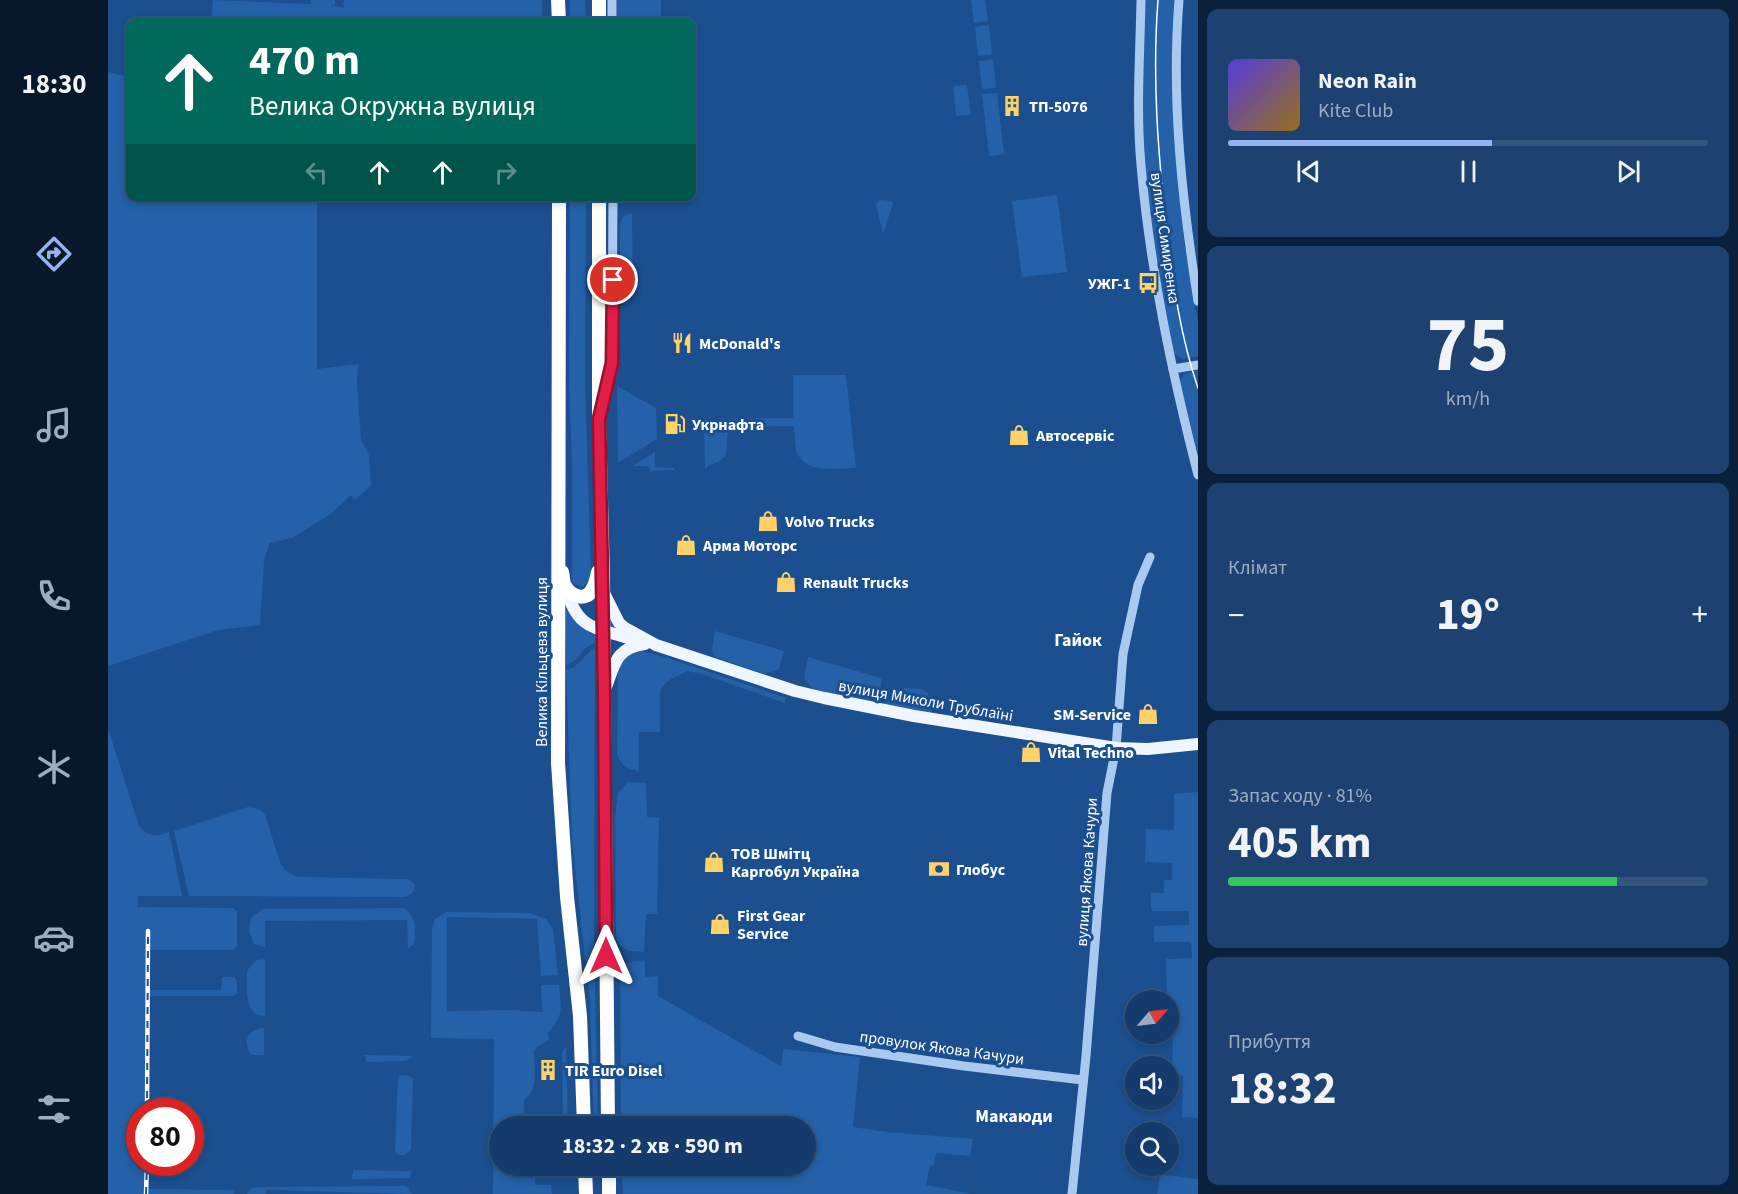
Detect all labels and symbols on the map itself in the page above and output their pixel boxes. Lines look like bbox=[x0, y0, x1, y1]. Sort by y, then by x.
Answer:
building icon: ТП-5076 bbox=[1000, 94, 1024, 118]
place label: ТП-5076 bbox=[1029, 96, 1088, 118]
street label: вулиця Симиренка bbox=[1145, 171, 1185, 305]
pin bbox=[587, 254, 638, 305]
bus stop icon: УЖГ-1 bbox=[1136, 271, 1160, 295]
place label: УЖГ-1 bbox=[1088, 273, 1131, 295]
restaurant icon: McDonald's bbox=[670, 331, 694, 355]
place label: McDonald's bbox=[699, 333, 781, 355]
fuel station icon: Укрнафта bbox=[663, 412, 687, 436]
place label: Укрнафта bbox=[692, 414, 764, 436]
shop icon: Автосервіс bbox=[1007, 423, 1031, 447]
place label: Автосервіс bbox=[1035, 425, 1115, 447]
shop icon: Volvo Trucks bbox=[756, 509, 780, 533]
place label: Volvo Trucks bbox=[784, 511, 874, 533]
shop icon: Арма Моторс bbox=[674, 533, 698, 557]
place label: Арма Моторс bbox=[702, 535, 798, 557]
shop icon: Renault Trucks bbox=[774, 570, 798, 594]
place label: Renault Trucks bbox=[803, 572, 909, 594]
street label: Велика Кільцева вулиця bbox=[531, 577, 553, 747]
district label: Гайок bbox=[1054, 628, 1102, 653]
street label: вулиця Миколи Трублаїні bbox=[837, 675, 1015, 727]
shop icon: SM-Service bbox=[1136, 702, 1160, 726]
place label: SM-Service bbox=[1053, 704, 1131, 726]
shop icon: Vital Techno bbox=[1019, 740, 1043, 764]
place label: Vital Techno bbox=[1047, 742, 1134, 764]
street label: вулиця Якова Качури bbox=[1071, 797, 1103, 947]
place label: ТОВ Шмітц Каргобул Україна bbox=[731, 843, 860, 883]
shop icon: ТОВ Шмітц Каргобул Україна bbox=[702, 850, 726, 874]
bank icon: Глобус bbox=[927, 857, 951, 881]
place label: Глобус bbox=[956, 859, 1006, 881]
place label: First Gear Service bbox=[737, 905, 806, 945]
shop icon: First Gear Service bbox=[708, 912, 732, 936]
position arrow bbox=[574, 924, 638, 988]
north arrow bbox=[1125, 990, 1179, 1044]
street label: провулок Якова Качури bbox=[858, 1026, 1026, 1070]
building icon: TIR Euro Disel bbox=[536, 1058, 560, 1082]
place label: TIR Euro Disel bbox=[565, 1060, 663, 1082]
speed limit sign: 80 bbox=[126, 1098, 204, 1176]
district label: Макаюди bbox=[975, 1104, 1053, 1129]

